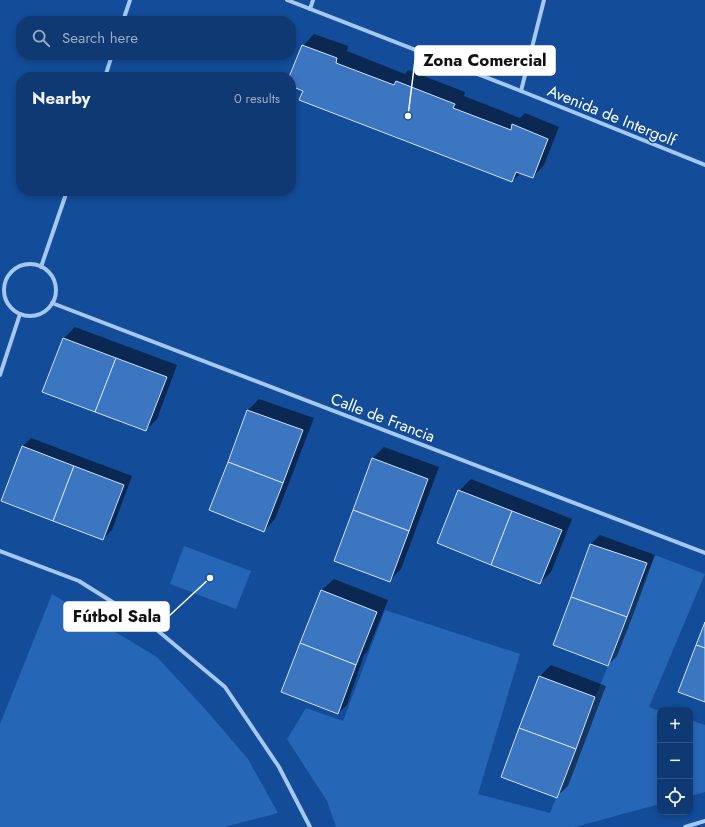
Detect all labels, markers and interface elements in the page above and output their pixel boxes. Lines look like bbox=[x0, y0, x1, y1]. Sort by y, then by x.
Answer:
search box bbox=[16, 16, 296, 60]
icon: search bbox=[30, 27, 52, 49]
text: Search here bbox=[62, 27, 138, 49]
callout: Zona Comercial bbox=[415, 46, 555, 75]
text: Zona Comercial bbox=[423, 48, 547, 72]
street label: Avenida de Intergolf bbox=[544, 79, 680, 152]
text: Nearby bbox=[32, 86, 90, 110]
text: 0 results bbox=[234, 89, 280, 108]
street label: Calle de Francia bbox=[327, 387, 438, 448]
callout: Fútbol Sala bbox=[64, 602, 169, 631]
text: Fútbol Sala bbox=[73, 604, 161, 628]
map controls bbox=[657, 707, 693, 815]
button: + bbox=[657, 707, 693, 743]
button: − bbox=[657, 743, 693, 779]
button: locate bbox=[657, 779, 693, 815]

